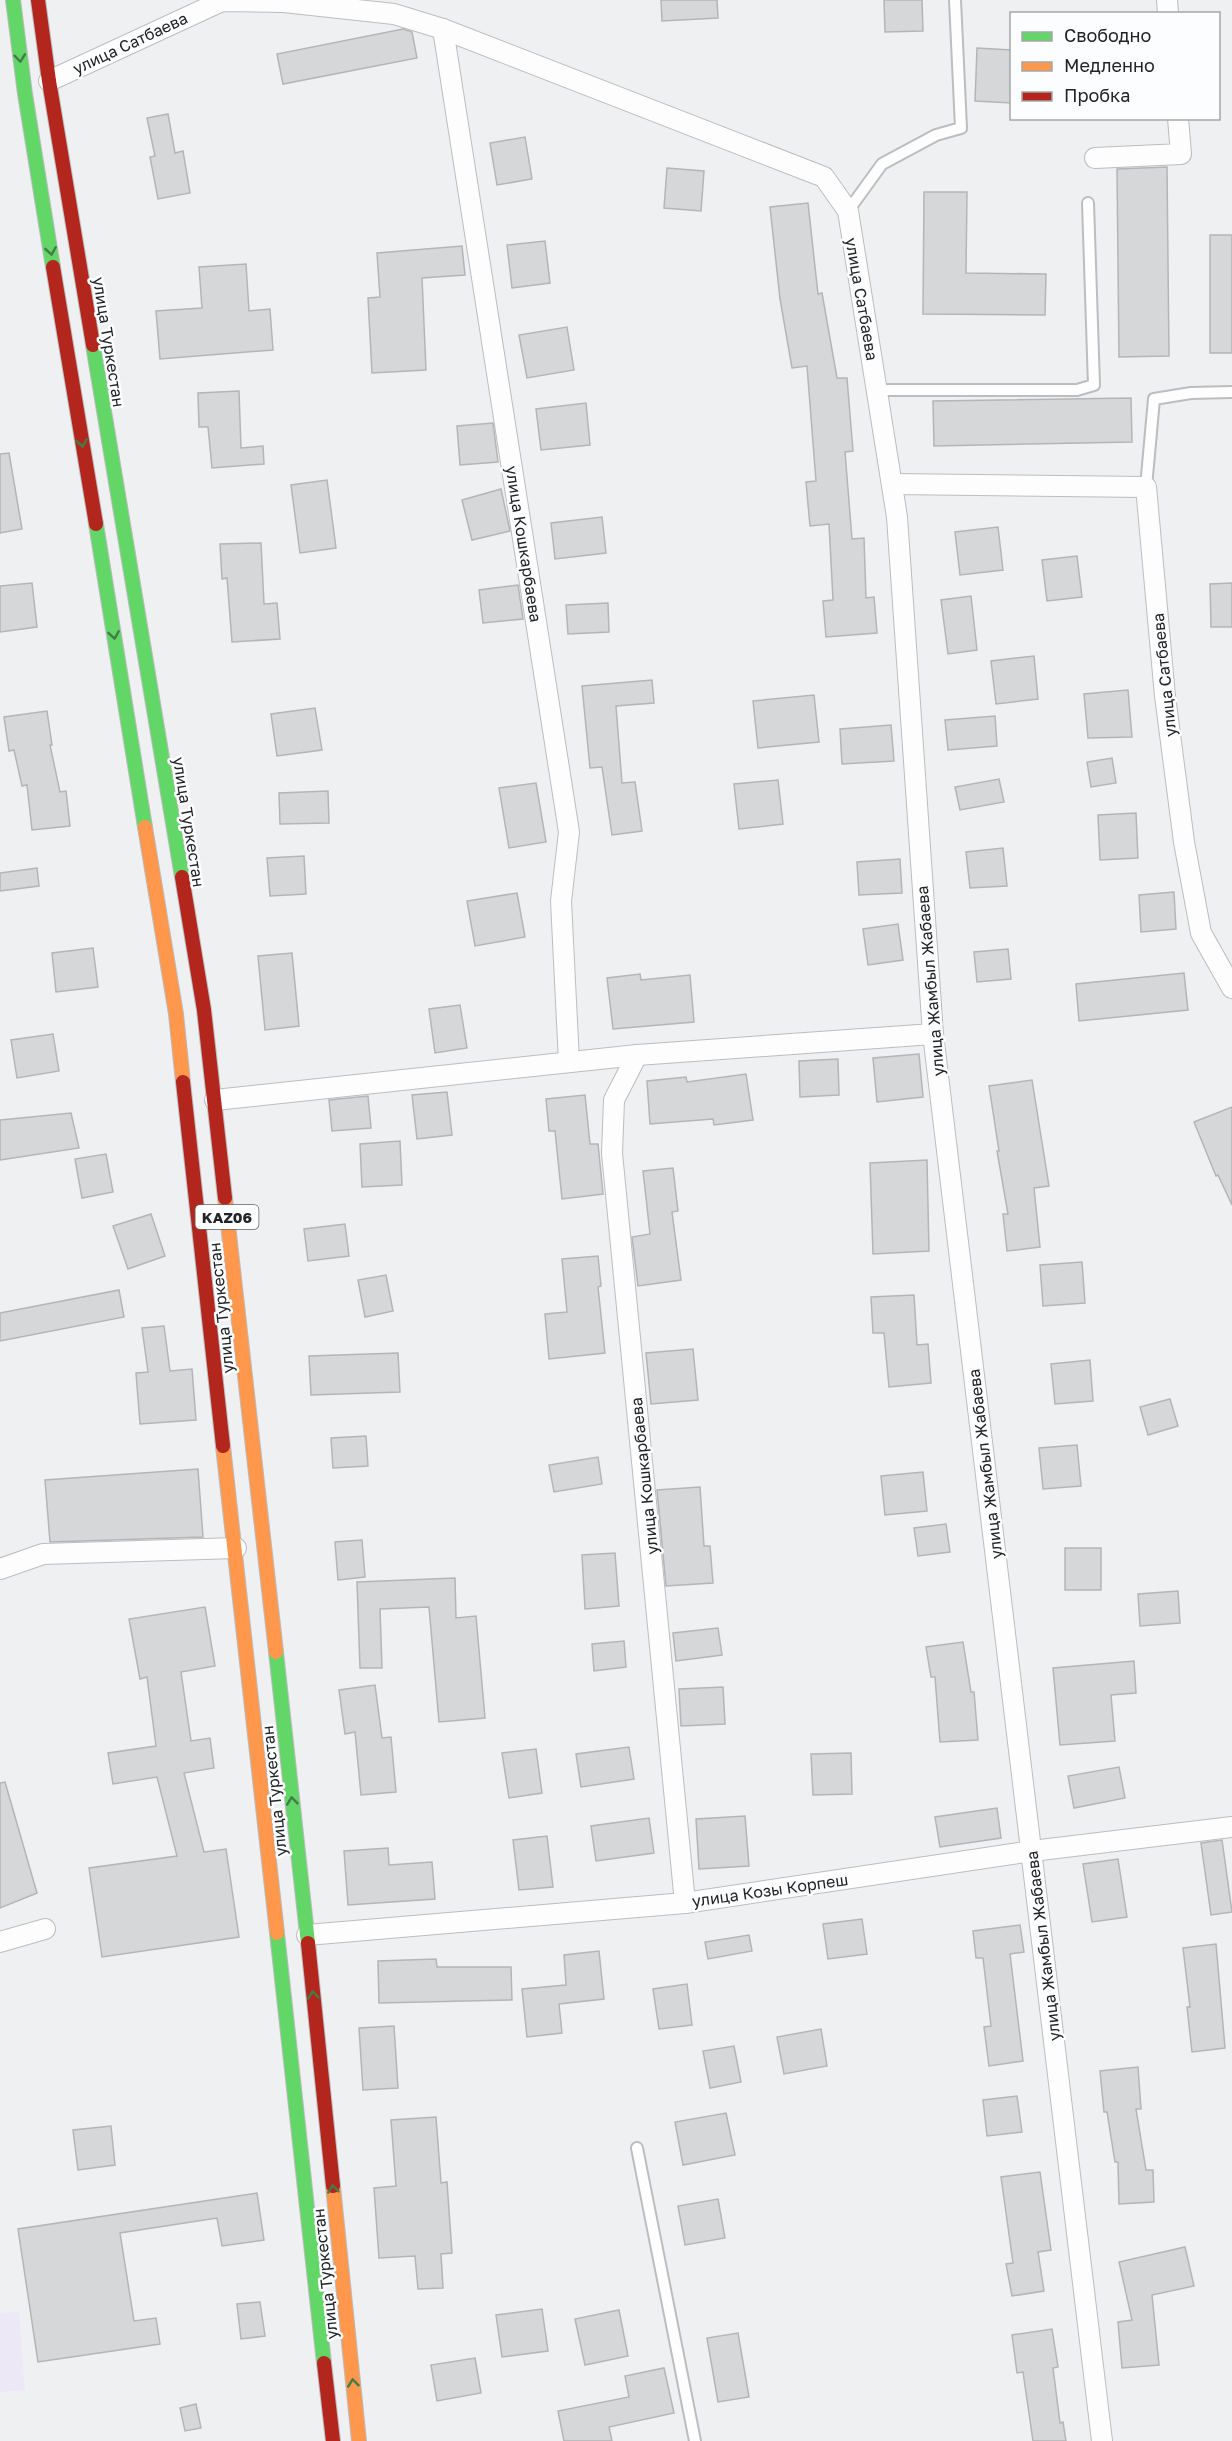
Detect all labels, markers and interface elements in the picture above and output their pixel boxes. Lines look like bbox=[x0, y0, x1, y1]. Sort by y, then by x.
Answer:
street label: улица Сатбаева bbox=[69, 8, 191, 78]
legend bbox=[1010, 12, 1220, 120]
text: Свободно bbox=[1064, 24, 1151, 46]
one-way arrow bbox=[14, 53, 26, 63]
text: Медленно bbox=[1064, 54, 1155, 76]
text: Пробка bbox=[1064, 84, 1130, 106]
street label: улица Сатбаева bbox=[841, 236, 883, 362]
one-way arrow bbox=[44, 246, 56, 255]
street label: улица Туркестан bbox=[89, 275, 129, 409]
one-way arrow bbox=[76, 438, 88, 448]
street label: улица Кошкарбаева bbox=[502, 464, 546, 624]
street label: улица Сатбаева bbox=[1148, 612, 1180, 738]
one-way arrow bbox=[107, 630, 120, 640]
street label: улица Туркестан bbox=[169, 755, 209, 889]
street label: улица Жамбыл Жабаева bbox=[912, 885, 948, 1077]
road number: KАZ06 bbox=[196, 1205, 258, 1229]
street label: улица Туркестан bbox=[204, 1242, 238, 1374]
street label: улица Жамбыл Жабаева bbox=[963, 1368, 1007, 1560]
street label: улица Кошкарбаева bbox=[626, 1396, 662, 1556]
street label: улица Туркестан bbox=[257, 1725, 291, 1857]
one-way arrow bbox=[286, 1796, 299, 1806]
street label: улица Жамбыл Жабаева bbox=[1021, 1850, 1065, 2042]
street label: улица Козы Корпеш bbox=[691, 1869, 849, 1911]
one-way arrow bbox=[307, 1990, 320, 1999]
one-way arrow bbox=[327, 2184, 340, 2193]
street label: улица Туркестан bbox=[308, 2208, 342, 2340]
one-way arrow bbox=[347, 2378, 360, 2387]

